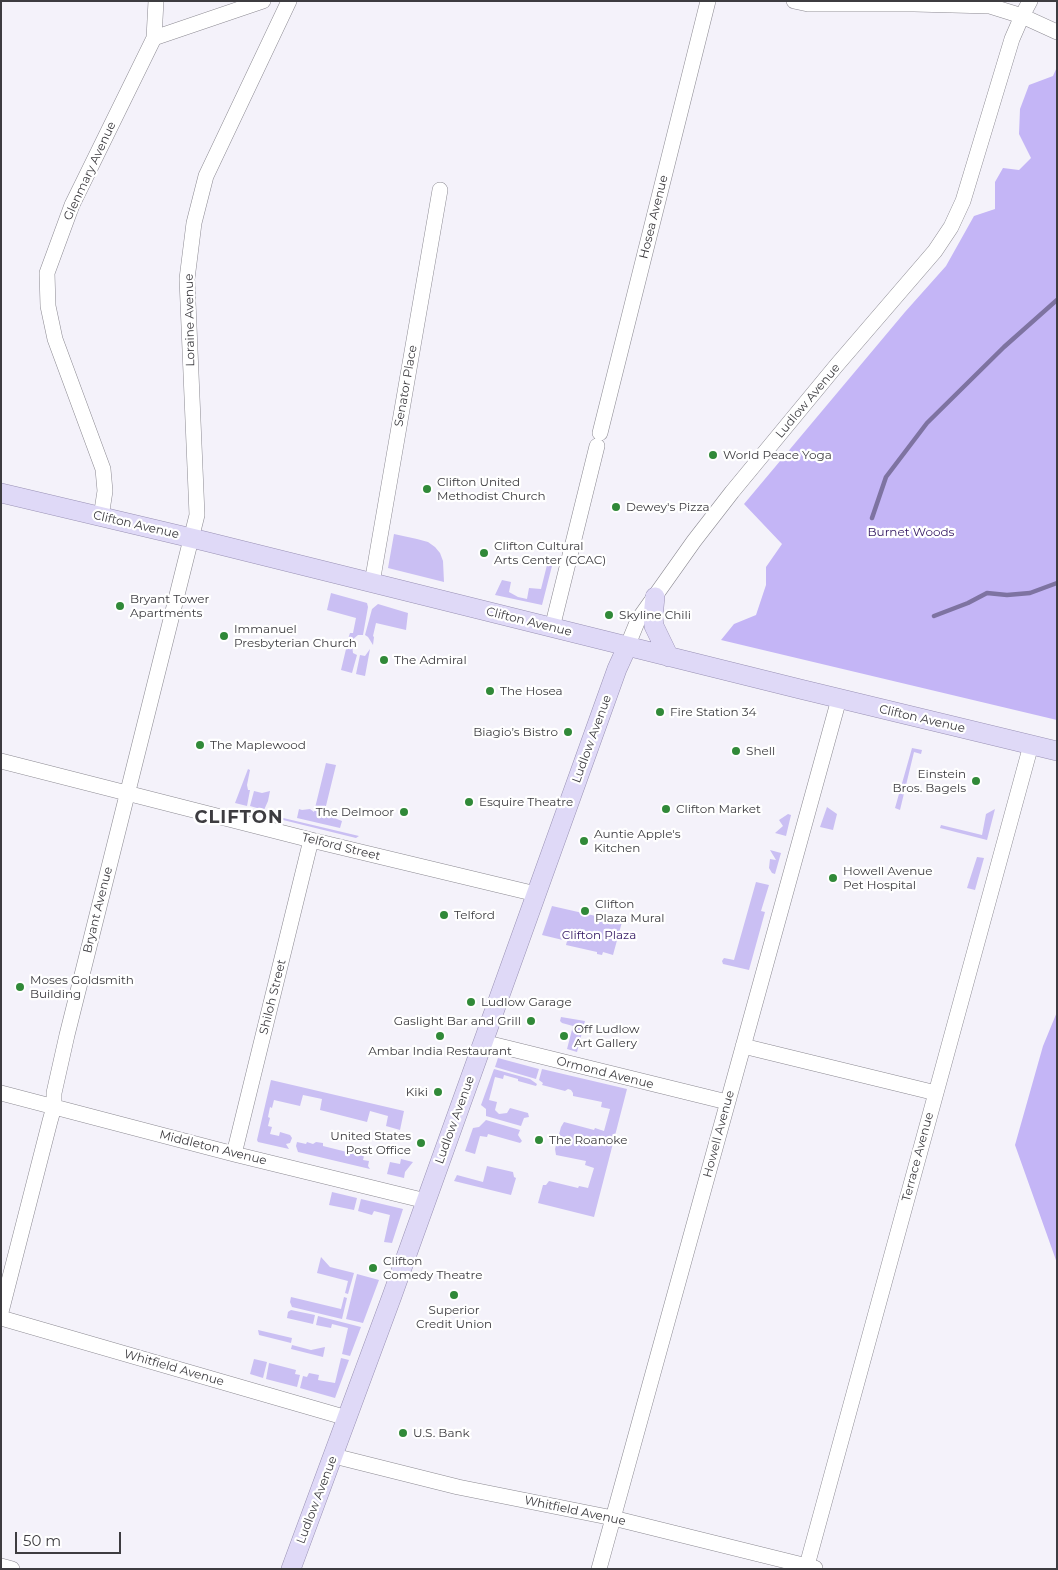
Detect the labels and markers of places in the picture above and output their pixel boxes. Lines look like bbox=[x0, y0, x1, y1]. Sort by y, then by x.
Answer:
place label: World Peace Yoga bbox=[723, 448, 832, 462]
marker: World Peace Yoga bbox=[707, 449, 719, 461]
place label: Clifton United Methodist Church bbox=[437, 475, 546, 503]
marker: Clifton United Methodist Church bbox=[421, 483, 433, 495]
place label: Dewey's Pizza bbox=[626, 500, 710, 514]
marker: Dewey's Pizza bbox=[610, 501, 622, 513]
place label: Clifton Cultural Arts Center (CCAC) bbox=[494, 539, 606, 567]
marker: Clifton Cultural Arts Center (CCAC) bbox=[478, 547, 490, 559]
place label: Bryant Tower Apartments bbox=[130, 592, 209, 620]
marker: Bryant Tower Apartments bbox=[114, 600, 126, 612]
place label: Skyline Chili bbox=[619, 608, 691, 622]
marker: Skyline Chili bbox=[603, 609, 615, 621]
place label: Immanuel Presbyterian Church bbox=[234, 622, 357, 650]
marker: Immanuel Presbyterian Church bbox=[218, 630, 230, 642]
place label: The Admiral bbox=[394, 653, 467, 667]
marker: The Admiral bbox=[378, 654, 390, 666]
place label: The Hosea bbox=[500, 684, 563, 698]
marker: The Hosea bbox=[484, 685, 496, 697]
place label: Fire Station 34 bbox=[670, 705, 757, 719]
marker: Fire Station 34 bbox=[654, 706, 666, 718]
place label: Biagio’s Bistro bbox=[473, 725, 558, 739]
marker: Biagio’s Bistro bbox=[562, 726, 574, 738]
place label: The Maplewood bbox=[210, 738, 306, 752]
marker: The Maplewood bbox=[194, 739, 206, 751]
place label: Shell bbox=[746, 744, 775, 758]
marker: Shell bbox=[730, 745, 742, 757]
place label: Einstein Bros. Bagels bbox=[893, 767, 966, 795]
marker: Einstein Bros. Bagels bbox=[970, 775, 982, 787]
place label: Esquire Theatre bbox=[479, 795, 573, 809]
marker: Esquire Theatre bbox=[463, 796, 475, 808]
place label: Clifton Market bbox=[676, 802, 761, 816]
marker: Clifton Market bbox=[660, 803, 672, 815]
place label: The Delmoor bbox=[316, 805, 394, 819]
marker: The Delmoor bbox=[398, 806, 410, 818]
place label: Auntie Apple's Kitchen bbox=[594, 827, 680, 855]
marker: Auntie Apple's Kitchen bbox=[578, 835, 590, 847]
place label: Howell Avenue Pet Hospital bbox=[843, 864, 933, 892]
marker: Howell Avenue Pet Hospital bbox=[827, 872, 839, 884]
place label: Clifton Plaza Mural bbox=[595, 897, 664, 925]
marker: Clifton Plaza Mural bbox=[579, 905, 591, 917]
place label: Telford bbox=[454, 908, 495, 922]
marker: Telford bbox=[438, 909, 450, 921]
place label: Moses Goldsmith Building bbox=[30, 973, 134, 1001]
marker: Moses Goldsmith Building bbox=[14, 981, 26, 993]
place label: Ludlow Garage bbox=[481, 995, 572, 1009]
marker: Ludlow Garage bbox=[465, 996, 477, 1008]
place label: Gaslight Bar and Grill bbox=[394, 1014, 521, 1028]
marker: Gaslight Bar and Grill bbox=[525, 1015, 537, 1027]
place label: Off Ludlow Art Gallery bbox=[574, 1022, 640, 1050]
marker: Ambar India Restaurant bbox=[434, 1030, 446, 1042]
marker: Off Ludlow Art Gallery bbox=[558, 1030, 570, 1042]
place label: Ambar India Restaurant bbox=[368, 1044, 512, 1058]
place label: Kiki bbox=[406, 1085, 428, 1099]
marker: Kiki bbox=[432, 1086, 444, 1098]
place label: United States Post Office bbox=[330, 1129, 411, 1157]
place label: The Roanoke bbox=[549, 1133, 627, 1147]
marker: The Roanoke bbox=[533, 1134, 545, 1146]
marker: United States Post Office bbox=[415, 1137, 427, 1149]
place label: Clifton Comedy Theatre bbox=[383, 1254, 482, 1282]
marker: Clifton Comedy Theatre bbox=[367, 1262, 379, 1274]
marker: Superior Credit Union bbox=[448, 1289, 460, 1301]
place label: Superior Credit Union bbox=[416, 1303, 492, 1331]
place label: U.S. Bank bbox=[413, 1426, 470, 1440]
marker: U.S. Bank bbox=[397, 1427, 409, 1439]

